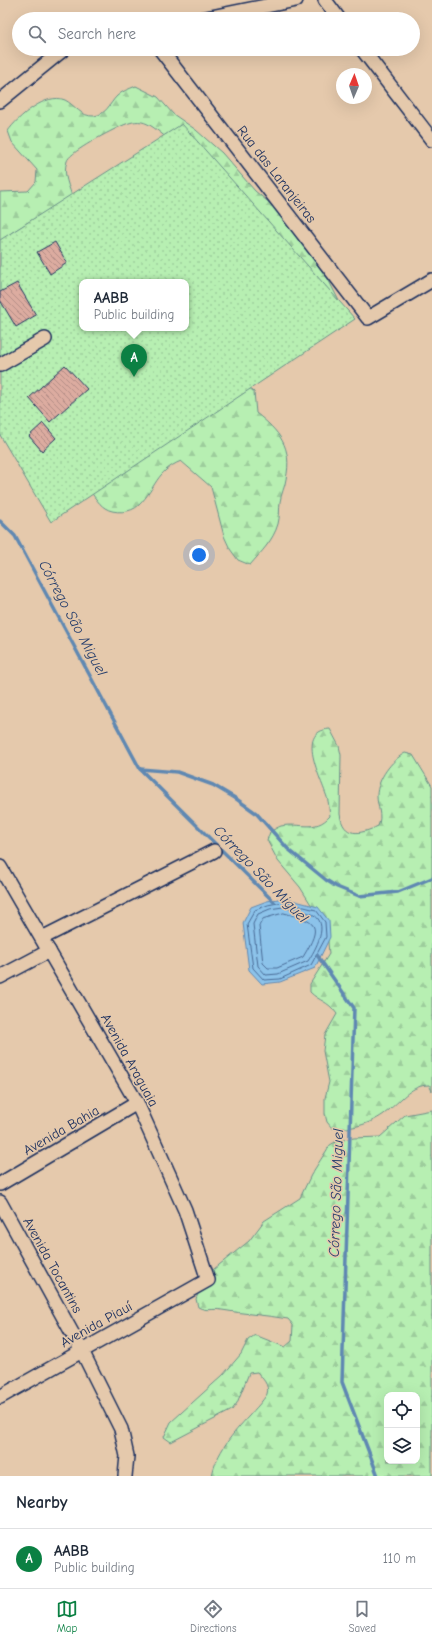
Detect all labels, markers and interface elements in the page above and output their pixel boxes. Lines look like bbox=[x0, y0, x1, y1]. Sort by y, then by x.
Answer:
search box bbox=[12, 12, 420, 56]
icon: search bbox=[26, 23, 48, 45]
text: Search here bbox=[58, 25, 136, 43]
north arrow bbox=[336, 68, 372, 104]
street label: Rua das Laranjeiras bbox=[233, 122, 320, 226]
popup bbox=[79, 279, 189, 331]
text: AABB bbox=[94, 289, 129, 307]
text: Public building bbox=[94, 307, 174, 322]
pin: A bbox=[121, 344, 147, 377]
your location bbox=[189, 545, 209, 565]
water label: Córrego São Miguel bbox=[35, 557, 111, 680]
water label: Córrego São Miguel bbox=[210, 822, 313, 927]
street label: Avenida Araguaia bbox=[97, 1011, 162, 1110]
street label: Avenida Bahia bbox=[20, 1102, 102, 1159]
water label: Córrego São Miguel bbox=[325, 1128, 347, 1257]
street label: Avenida Tocantins bbox=[19, 1214, 86, 1316]
street label: Avenida Piauí bbox=[57, 1297, 136, 1351]
map controls bbox=[384, 1392, 420, 1464]
button: locate bbox=[384, 1392, 420, 1428]
button: layers bbox=[384, 1428, 420, 1464]
text: Nearby bbox=[16, 1493, 67, 1512]
text: AABB bbox=[54, 1542, 89, 1560]
text: A bbox=[25, 1551, 33, 1566]
text: 110 m bbox=[383, 1551, 416, 1566]
text: Public building bbox=[54, 1560, 135, 1575]
tab: Map bbox=[56, 1598, 78, 1635]
tab: Directions bbox=[190, 1598, 237, 1635]
tab: Saved bbox=[349, 1598, 376, 1635]

